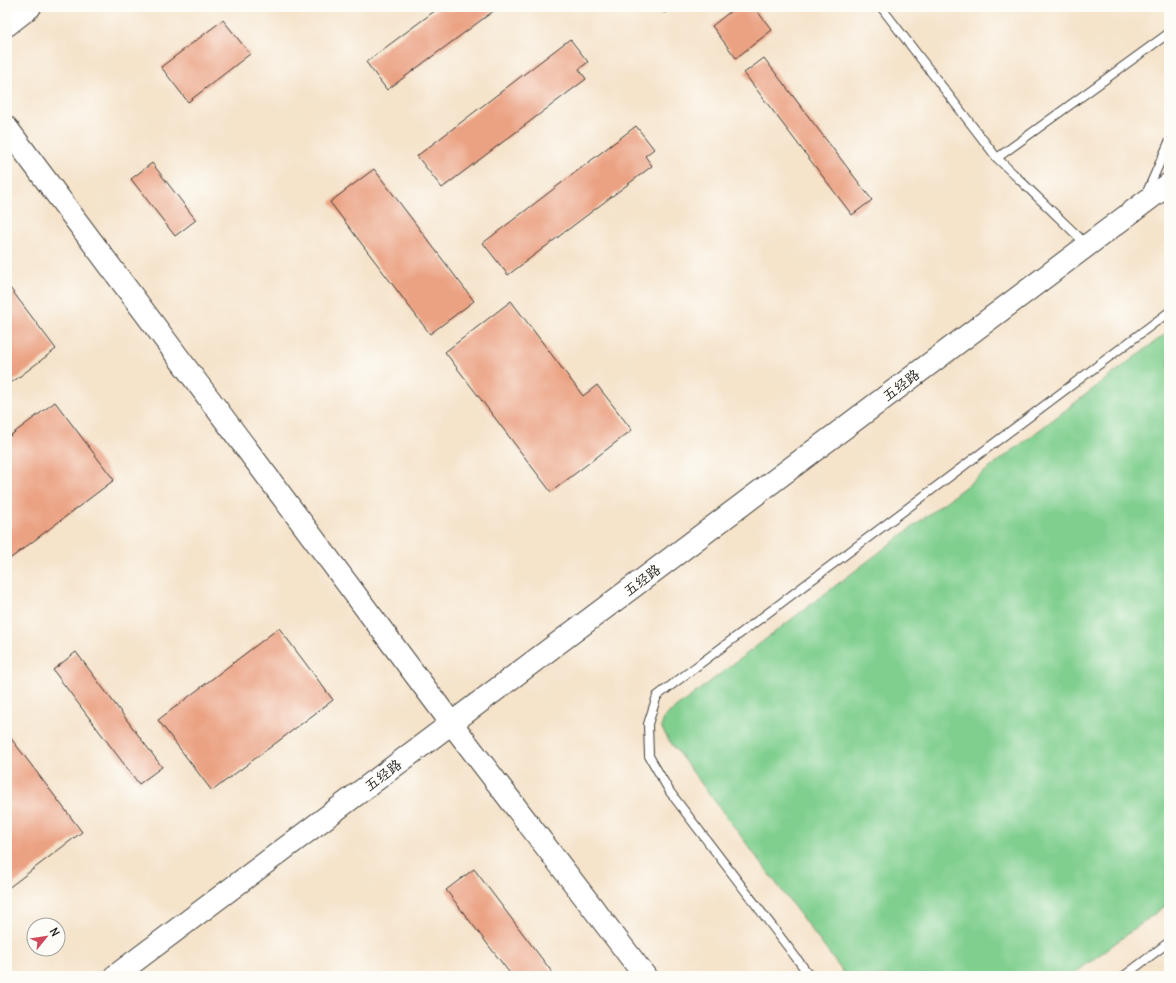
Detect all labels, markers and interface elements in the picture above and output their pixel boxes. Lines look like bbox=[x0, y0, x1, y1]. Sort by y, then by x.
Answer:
street label: 五经路 bbox=[879, 365, 923, 405]
street label: 五经路 bbox=[620, 560, 664, 600]
street label: 五经路 bbox=[361, 755, 405, 795]
north arrow bbox=[26, 917, 66, 957]
text: N bbox=[47, 925, 63, 939]

